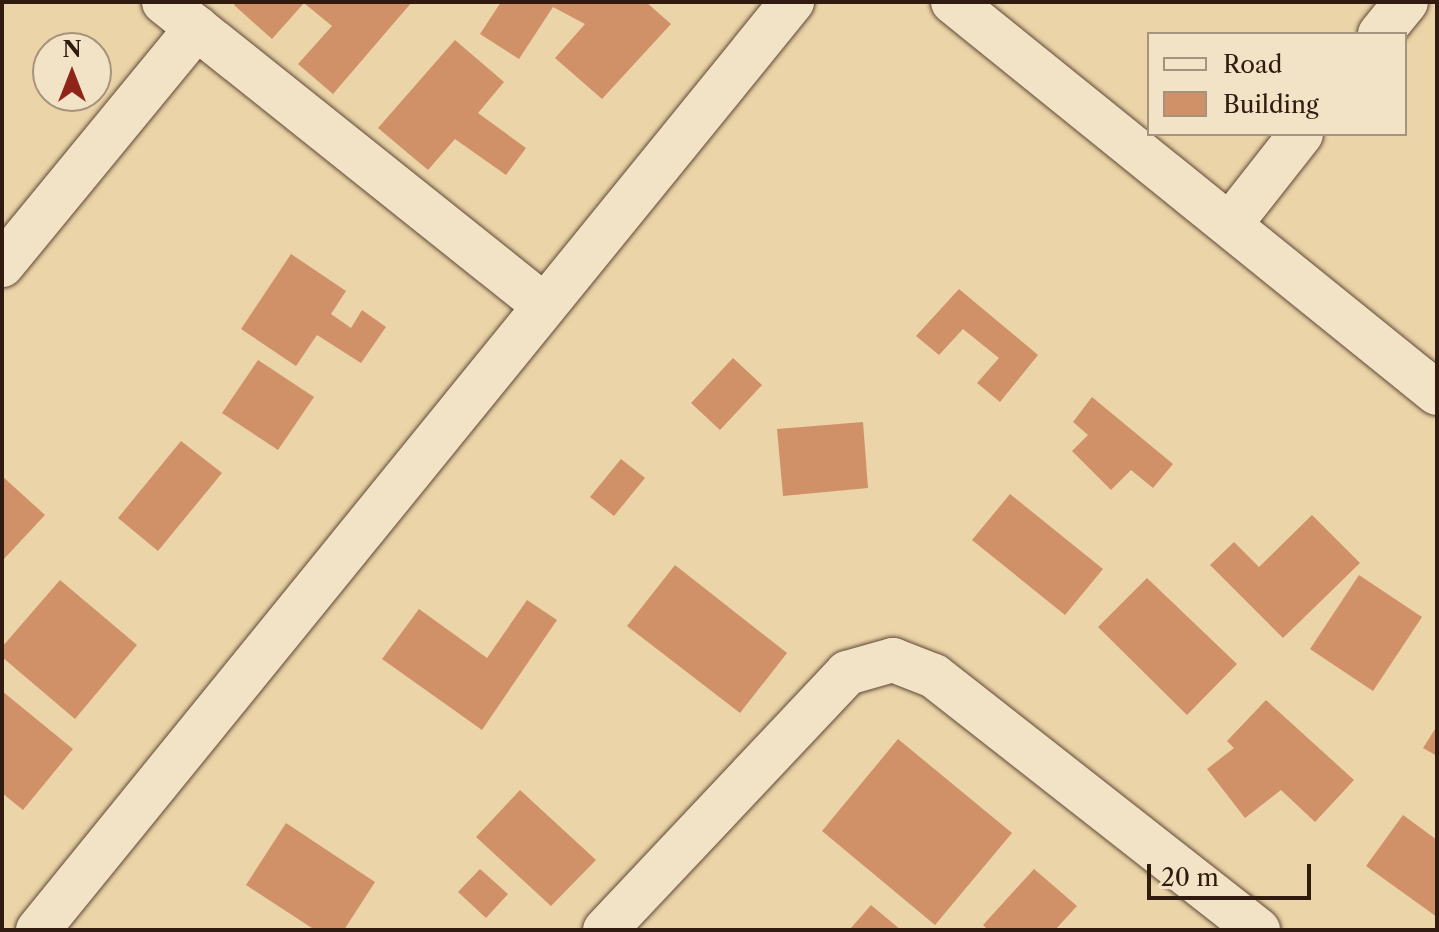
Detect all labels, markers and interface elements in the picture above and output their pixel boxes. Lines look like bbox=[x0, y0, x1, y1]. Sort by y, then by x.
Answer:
north arrow bbox=[32, 32, 112, 112]
legend bbox=[1147, 32, 1407, 136]
text: N bbox=[62, 36, 82, 63]
text: Road bbox=[1223, 50, 1282, 79]
text: Building bbox=[1223, 90, 1319, 119]
scale bar bbox=[1151, 848, 1315, 898]
text: 20 m bbox=[1161, 863, 1219, 892]

